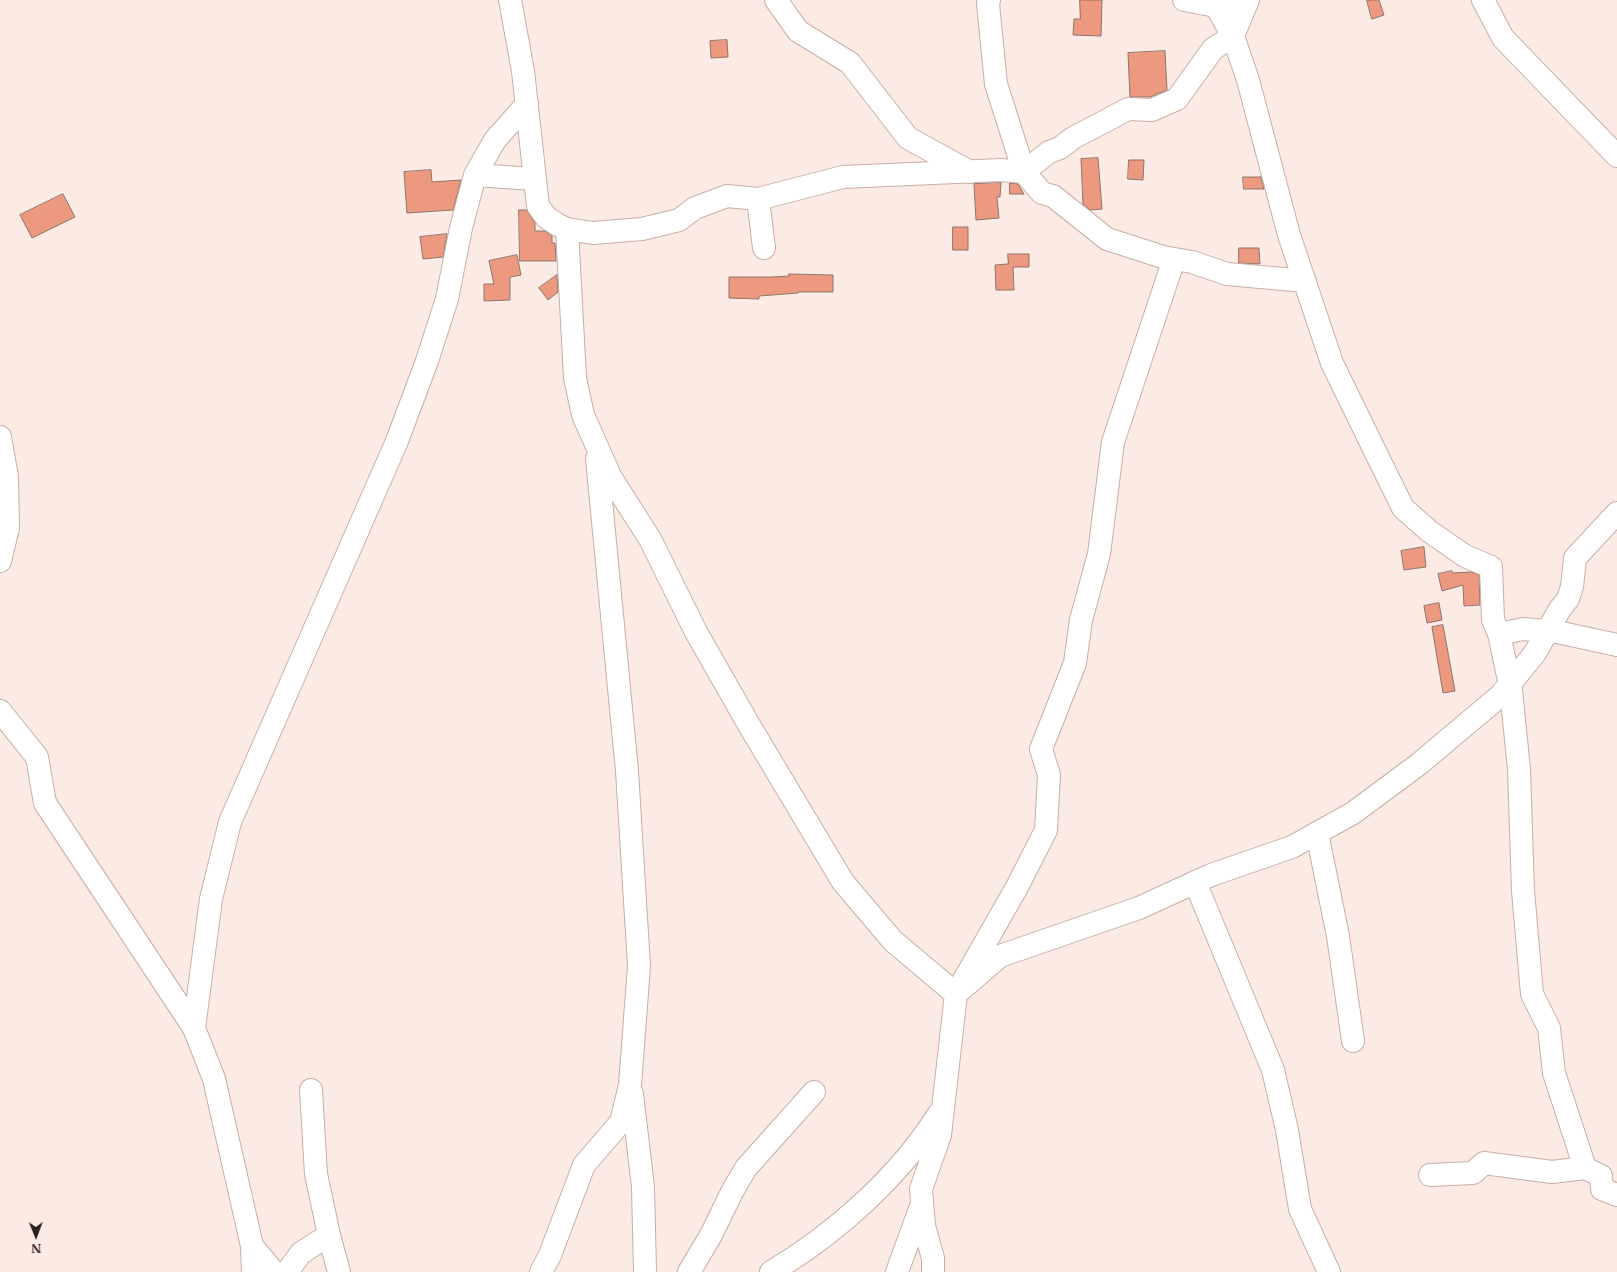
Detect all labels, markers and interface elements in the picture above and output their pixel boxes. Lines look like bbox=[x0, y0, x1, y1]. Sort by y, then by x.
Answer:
north arrow bbox=[16, 1216, 56, 1256]
text: N bbox=[31, 1241, 42, 1255]

